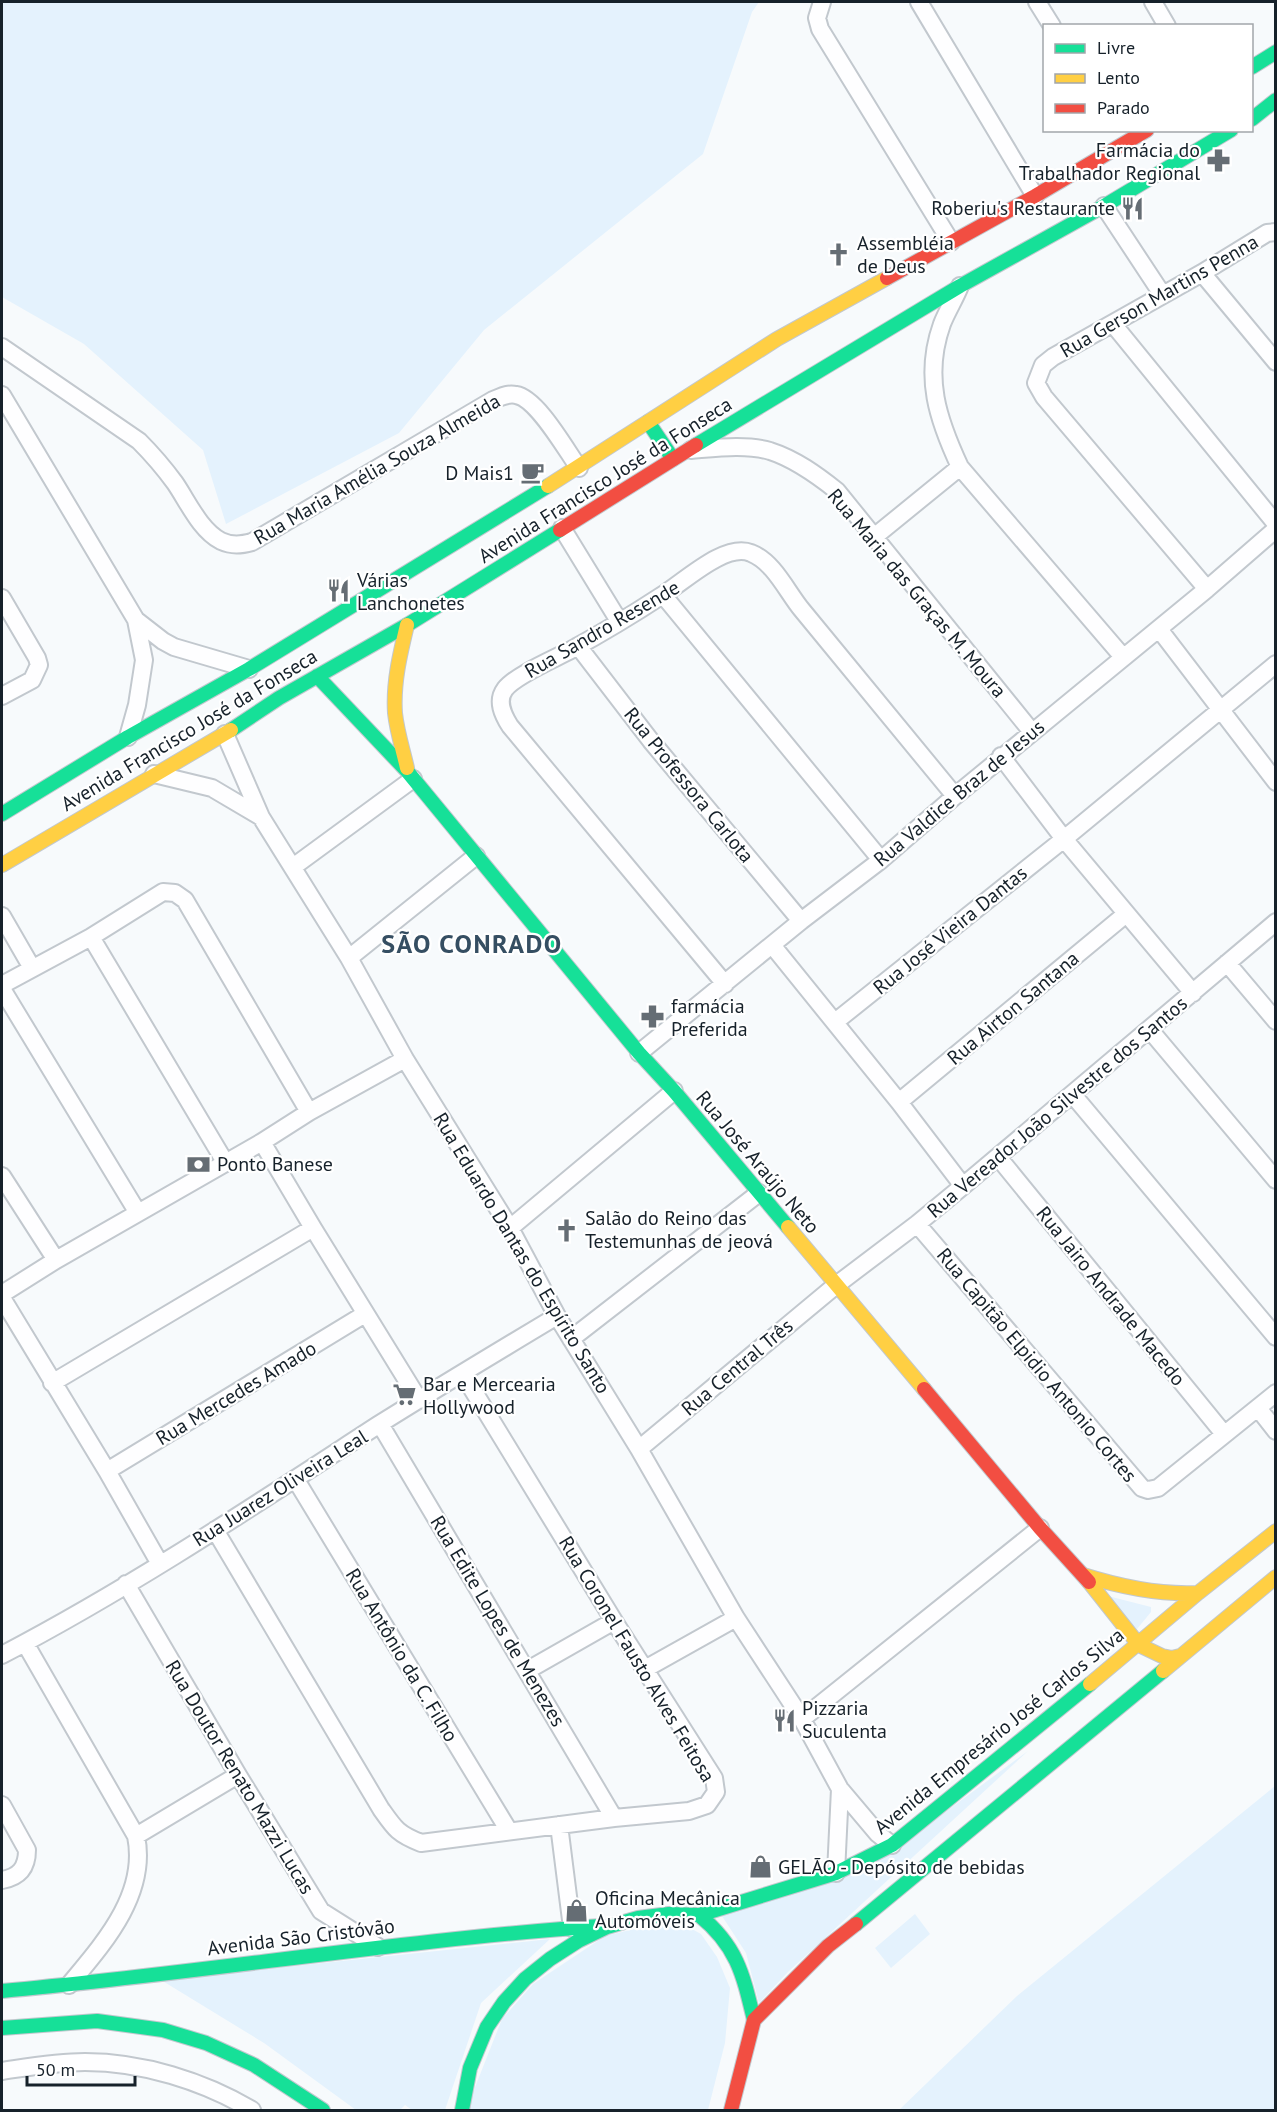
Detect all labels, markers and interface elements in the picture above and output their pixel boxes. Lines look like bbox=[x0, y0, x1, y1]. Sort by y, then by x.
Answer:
legend bbox=[1043, 24, 1253, 132]
text: Livre bbox=[1097, 36, 1135, 59]
text: Lento bbox=[1097, 66, 1140, 89]
text: Parado bbox=[1097, 96, 1150, 119]
place label: Farmácia do Trabalhador Regional bbox=[1019, 137, 1200, 186]
pharmacy icon: Farmácia do Trabalhador Regional bbox=[1205, 148, 1231, 174]
place label: Roberiu's Restaurante bbox=[931, 195, 1115, 221]
restaurant icon: Roberiu's Restaurante bbox=[1120, 195, 1146, 221]
street label: Rua Gerson Martins Penna bbox=[1055, 229, 1263, 363]
place label: Assembléia de Deus bbox=[857, 230, 954, 279]
church icon: Assembléia de Deus bbox=[826, 241, 852, 267]
street label: Rua Maria Amélia Souza Almeida bbox=[249, 388, 505, 550]
street label: Avenida Francisco José da Fonseca bbox=[473, 391, 737, 569]
place label: D Mais1 bbox=[445, 460, 514, 486]
cafe icon: D Mais1 bbox=[519, 460, 545, 486]
street label: Rua Maria das Graças M. Moura bbox=[822, 483, 1012, 703]
place label: Várias Lanchonetes bbox=[356, 567, 465, 616]
street label: Rua Sandro Resende bbox=[520, 574, 684, 684]
restaurant icon: Várias Lanchonetes bbox=[326, 578, 352, 604]
street label: Avenida Francisco José da Fonseca bbox=[56, 643, 322, 817]
street label: Rua Professora Carlota bbox=[618, 702, 760, 868]
street label: Rua Valdice Braz de Jesus bbox=[868, 714, 1050, 872]
street label: Rua José Vieira Dantas bbox=[868, 860, 1032, 1000]
district label: SÃO CONRADO bbox=[381, 927, 563, 960]
street label: Rua Airton Santana bbox=[942, 945, 1084, 1071]
street label: Rua Vereador João Silvestre dos Santos bbox=[922, 990, 1192, 1224]
place label: farmácia Preferida bbox=[671, 993, 748, 1042]
pharmacy icon: farmácia Preferida bbox=[640, 1004, 666, 1030]
street label: Rua José Araújo Neto bbox=[690, 1085, 826, 1239]
street label: Rua Eduardo Dantas do Espírito Santo bbox=[428, 1108, 616, 1398]
bank icon: Ponto Banese bbox=[186, 1151, 212, 1177]
place label: Ponto Banese bbox=[217, 1151, 333, 1177]
street label: Rua Jairo Andrade Macedo bbox=[1031, 1201, 1191, 1391]
place label: Salão do Reino das Testemunhas de jeová bbox=[585, 1205, 773, 1254]
church icon: Salão do Reino das Testemunhas de jeová bbox=[554, 1217, 580, 1243]
street label: Rua Capitão Elpidio Antonio Cortes bbox=[931, 1242, 1143, 1488]
street label: Rua Central Três bbox=[676, 1313, 798, 1421]
street label: Rua Mercedes Amado bbox=[151, 1335, 321, 1451]
place label: Bar e Mercearia Hollywood bbox=[423, 1371, 556, 1420]
supermarket icon: Bar e Mercearia Hollywood bbox=[392, 1382, 418, 1408]
street label: Rua Juarez Oliveira Leal bbox=[188, 1423, 373, 1552]
street label: Rua Edite Lopes de Menezes bbox=[425, 1511, 571, 1731]
street label: Rua Coronel Fausto Alves Feitosa bbox=[553, 1531, 721, 1787]
street label: Rua Antônio da C. Filho bbox=[340, 1563, 464, 1747]
street label: Avenida Empresário José Carlos Silva bbox=[869, 1622, 1129, 1840]
street label: Rua Doutor Renato Mazzi Lucas bbox=[160, 1655, 320, 1899]
place label: Pizzaria Suculenta bbox=[802, 1695, 887, 1744]
restaurant icon: Pizzaria Suculenta bbox=[771, 1707, 797, 1733]
shop icon: GELÃO - Depósito de bebidas bbox=[747, 1854, 773, 1880]
place label: GELÃO - Depósito de bebidas bbox=[778, 1854, 1025, 1880]
place label: Oficina Mecânica Automóveis bbox=[595, 1885, 740, 1934]
shop icon: Oficina Mecânica Automóveis bbox=[564, 1897, 590, 1923]
street label: Avenida São Cristóvão bbox=[206, 1913, 396, 1961]
scale bar bbox=[27, 2049, 135, 2087]
text: 50 m bbox=[36, 2058, 75, 2081]

